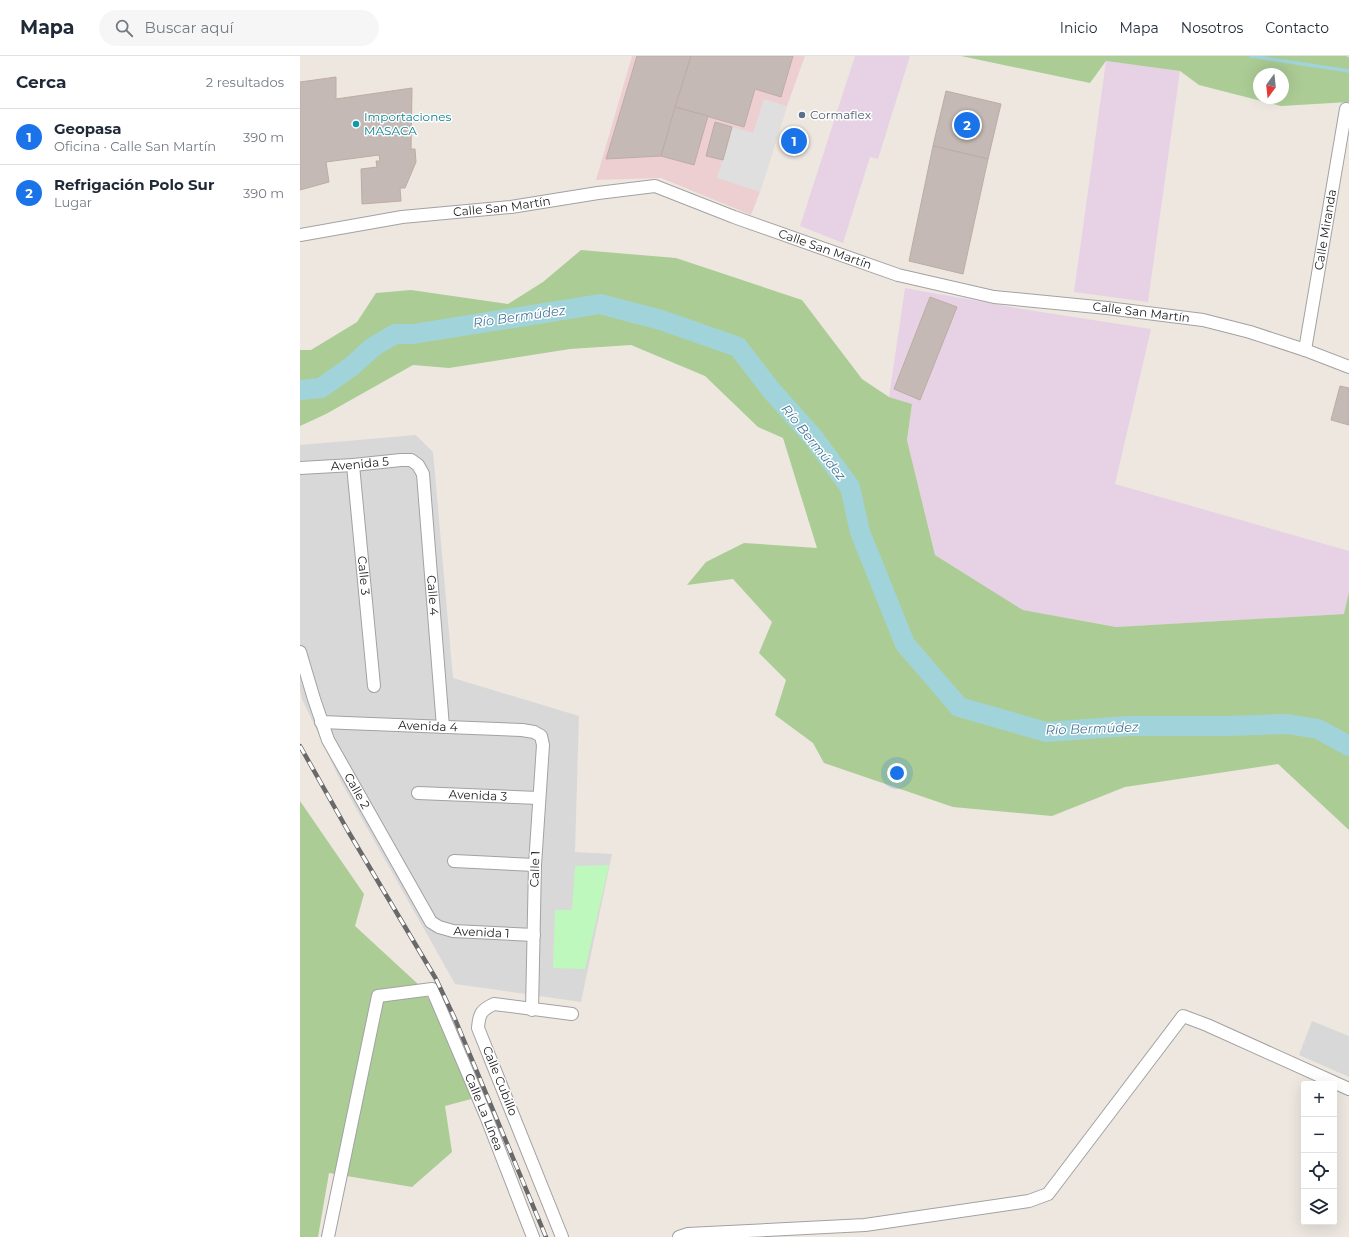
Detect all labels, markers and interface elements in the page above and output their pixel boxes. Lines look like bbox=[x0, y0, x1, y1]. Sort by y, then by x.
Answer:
search box bbox=[99, 10, 379, 46]
text: Mapa bbox=[20, 16, 75, 39]
icon: search bbox=[113, 17, 135, 39]
text: Buscar aquí bbox=[145, 18, 234, 37]
text: Inicio bbox=[1060, 19, 1097, 37]
text: Mapa bbox=[1119, 19, 1159, 37]
text: Nosotros bbox=[1181, 19, 1243, 37]
text: Contacto bbox=[1265, 19, 1329, 37]
north arrow bbox=[1253, 68, 1289, 104]
text: Cerca bbox=[16, 72, 66, 92]
text: 2 resultados bbox=[206, 74, 284, 90]
place label: Cormaflex bbox=[810, 107, 872, 122]
place label: Importaciones MASACA bbox=[364, 109, 451, 138]
marker: Cormaflex bbox=[797, 110, 807, 120]
pin: 2 bbox=[954, 110, 980, 140]
text: Geopasa bbox=[54, 119, 122, 138]
marker: Importaciones MASACA bbox=[351, 119, 361, 129]
pin: 1 bbox=[781, 126, 807, 156]
text: 1 bbox=[26, 129, 32, 145]
text: 390 m bbox=[243, 129, 284, 145]
text: Oficina · Calle San Martín bbox=[54, 138, 216, 154]
text: Refrigación Polo Sur bbox=[54, 175, 214, 194]
text: 2 bbox=[25, 185, 33, 201]
text: 390 m bbox=[243, 185, 284, 201]
street label: Calle Miranda bbox=[1311, 188, 1339, 271]
street label: Calle San Martín bbox=[453, 193, 552, 219]
text: Lugar bbox=[54, 194, 92, 210]
street label: Calle San Martín bbox=[777, 225, 874, 272]
street label: Calle San Martín bbox=[1092, 299, 1191, 325]
water label: Río Bermúdez bbox=[472, 302, 567, 330]
water label: Río Bermúdez bbox=[779, 401, 850, 483]
street label: Avenida 5 bbox=[330, 453, 390, 473]
street label: Calle 3 bbox=[355, 555, 373, 596]
street label: Calle 4 bbox=[424, 575, 442, 616]
street label: Avenida 4 bbox=[398, 717, 458, 734]
water label: Río Bermúdez bbox=[1045, 718, 1139, 738]
your location bbox=[887, 763, 907, 783]
street label: Calle 2 bbox=[341, 770, 374, 812]
street label: Avenida 3 bbox=[448, 786, 508, 804]
street label: Calle 1 bbox=[526, 850, 543, 888]
street label: Avenida 1 bbox=[453, 923, 510, 941]
street label: Calle Cubillo bbox=[480, 1044, 521, 1118]
street label: Calle La Línea bbox=[462, 1071, 507, 1153]
map controls bbox=[1301, 1081, 1337, 1225]
button: + bbox=[1301, 1081, 1337, 1117]
button: − bbox=[1301, 1117, 1337, 1153]
button: locate bbox=[1301, 1153, 1337, 1189]
button: layers bbox=[1301, 1189, 1337, 1225]

